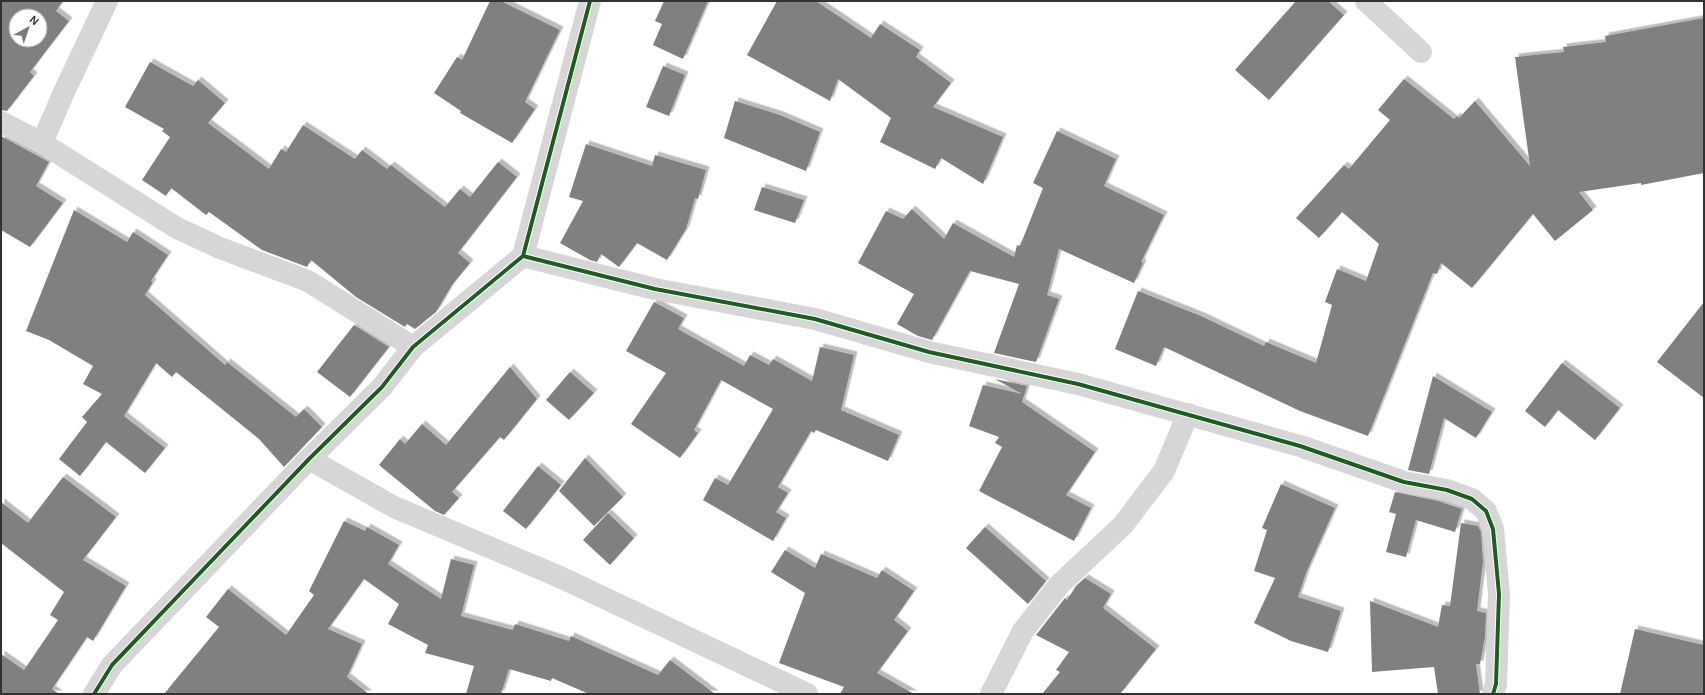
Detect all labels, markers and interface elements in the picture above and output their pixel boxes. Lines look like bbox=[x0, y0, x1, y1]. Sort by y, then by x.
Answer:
north arrow bbox=[8, 8, 48, 48]
text: N bbox=[28, 13, 41, 28]

